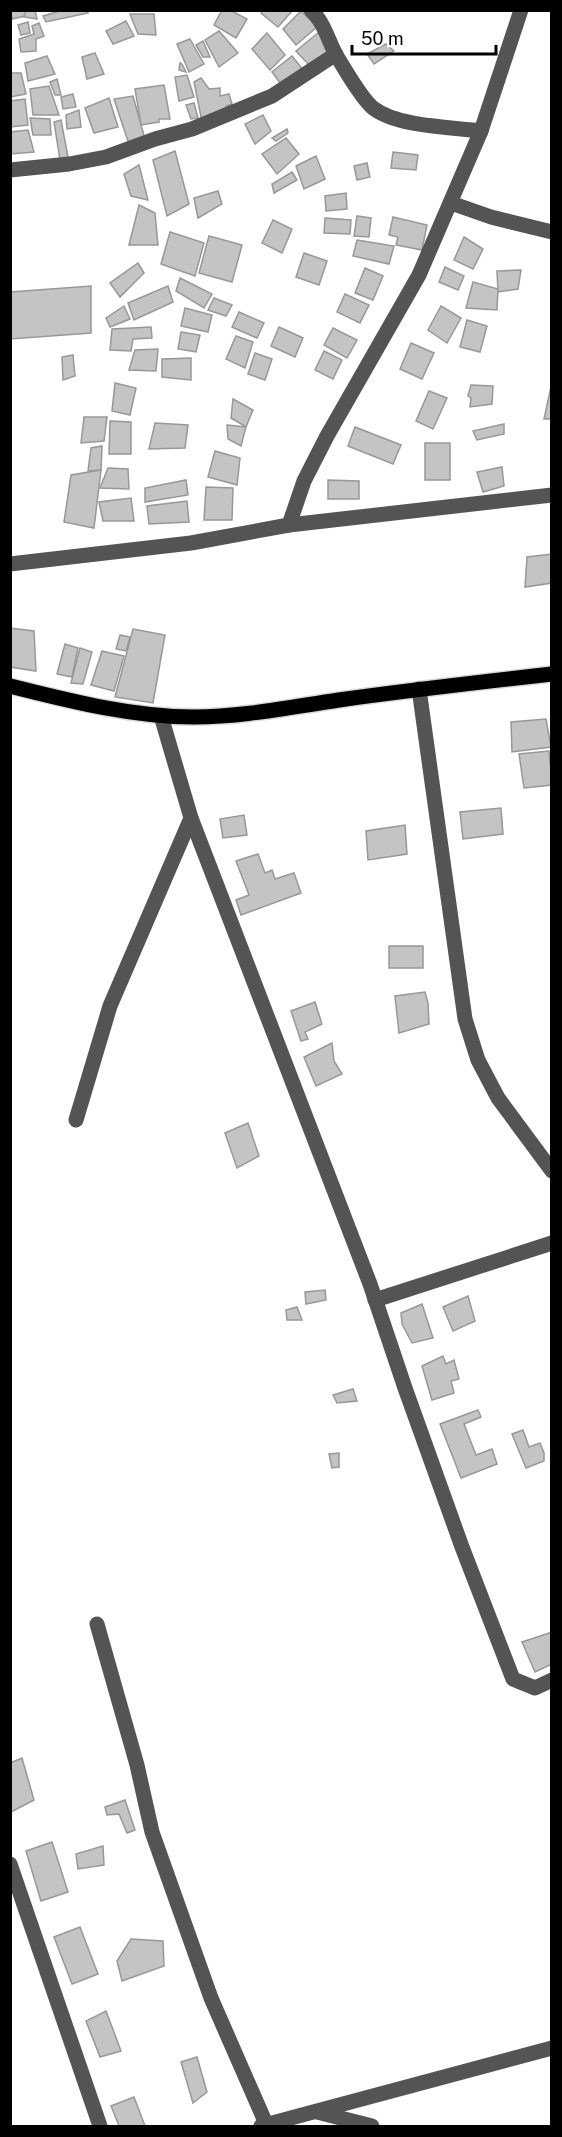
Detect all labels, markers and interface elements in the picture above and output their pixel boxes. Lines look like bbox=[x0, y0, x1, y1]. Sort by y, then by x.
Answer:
scale bar bbox=[352, 18, 496, 56]
text: 50 m bbox=[361, 28, 404, 49]

